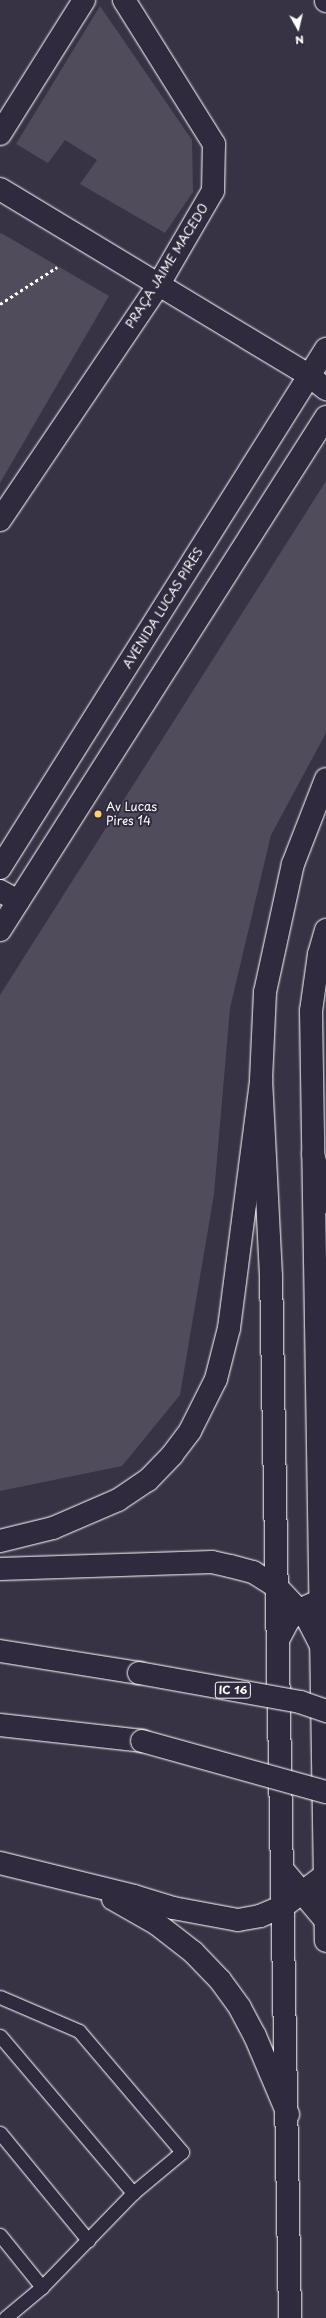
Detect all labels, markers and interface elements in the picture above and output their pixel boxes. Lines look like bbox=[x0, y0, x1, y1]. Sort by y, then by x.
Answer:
north arrow bbox=[278, 8, 318, 48]
text: N bbox=[294, 31, 305, 49]
street label: PRAÇA JAIME MACEDO bbox=[123, 201, 211, 331]
street label: AVENIDA LUCAS PIRES bbox=[120, 545, 206, 671]
place label: Av Lucas Pires 14 bbox=[106, 800, 157, 828]
marker: Av Lucas Pires 14 bbox=[93, 809, 103, 819]
road number: IC 16 bbox=[214, 1681, 252, 1699]

